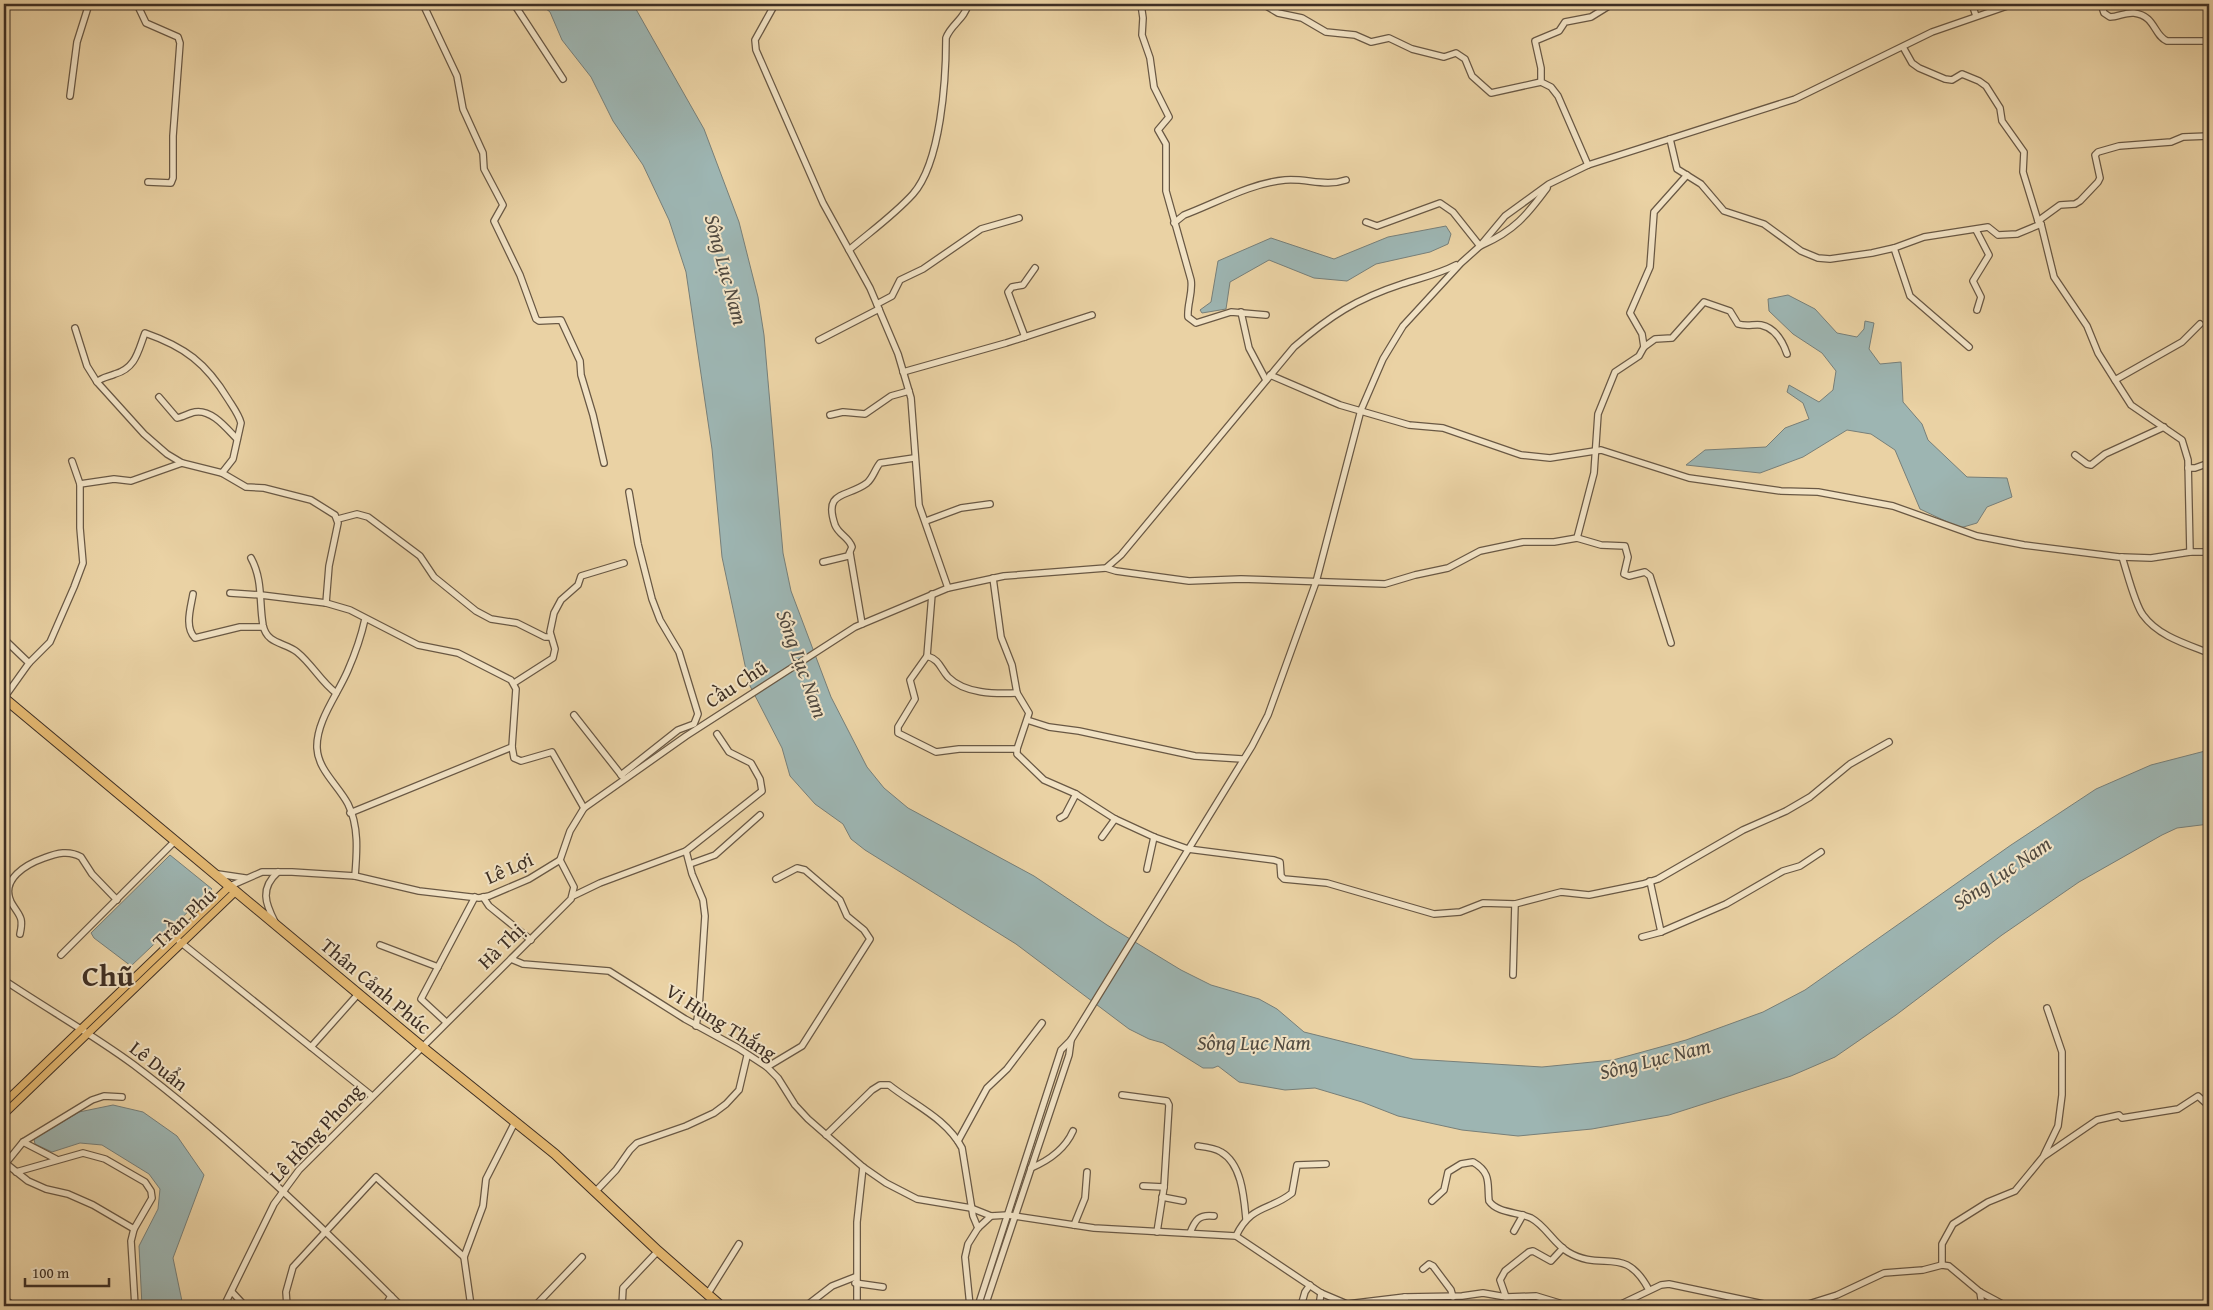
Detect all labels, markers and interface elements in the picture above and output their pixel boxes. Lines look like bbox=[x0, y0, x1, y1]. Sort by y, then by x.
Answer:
water label: Sông Lục Nam bbox=[697, 211, 756, 329]
water label: Sông Lục Nam bbox=[768, 605, 836, 723]
street label: Cầu Chũ bbox=[699, 653, 772, 714]
water label: Sông Lục Nam bbox=[1946, 828, 2058, 917]
street label: Lê Lợi bbox=[480, 844, 538, 891]
street label: Trần Phú bbox=[145, 881, 222, 955]
street label: Hà Thị bbox=[471, 916, 531, 975]
street label: Thân Cảnh Phúc bbox=[315, 931, 438, 1041]
district label: Chũ bbox=[82, 953, 135, 997]
street label: Vi Hùng Thắng bbox=[660, 976, 782, 1067]
water label: Sông Lục Nam bbox=[1197, 1027, 1311, 1058]
water label: Sông Lục Nam bbox=[1596, 1030, 1714, 1087]
street label: Lê Duẩn bbox=[124, 1033, 195, 1098]
street label: Lê Hồng Phong bbox=[262, 1077, 369, 1189]
scale bar bbox=[25, 1255, 109, 1287]
text: 100 m bbox=[32, 1262, 70, 1283]

